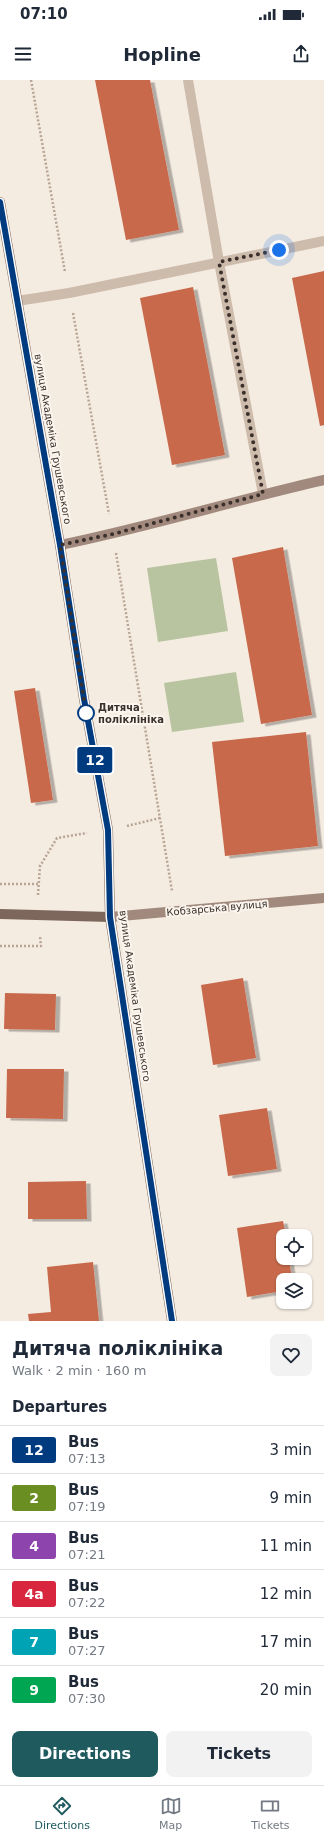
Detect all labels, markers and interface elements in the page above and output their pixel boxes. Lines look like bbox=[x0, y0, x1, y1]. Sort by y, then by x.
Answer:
text: 07:10 bbox=[20, 5, 68, 23]
icon: menu bbox=[12, 43, 34, 65]
icon: share bbox=[290, 43, 312, 65]
text: Hopline bbox=[123, 44, 201, 65]
your location bbox=[269, 240, 289, 260]
street label: вулиця Академіка Грушевського bbox=[33, 353, 73, 525]
place label: Дитяча поліклініка bbox=[98, 702, 164, 725]
marker: Дитяча поліклініка bbox=[77, 704, 95, 722]
line badge: 12 bbox=[77, 747, 113, 773]
text: 12 bbox=[85, 752, 105, 768]
street label: Кобзарська вулиця bbox=[166, 898, 268, 918]
street label: вулиця Академіка Грушевського bbox=[118, 910, 152, 1082]
map controls bbox=[276, 1229, 312, 1309]
button: locate bbox=[276, 1229, 312, 1265]
button: layers bbox=[276, 1273, 312, 1309]
button: heart bbox=[270, 1334, 312, 1376]
text: Дитяча поліклініка bbox=[12, 1337, 223, 1359]
text: Walk · 2 min · 160 m bbox=[12, 1363, 146, 1378]
text: Departures bbox=[12, 1398, 107, 1416]
text: Bus bbox=[68, 1433, 99, 1451]
text: 3 min bbox=[269, 1441, 312, 1459]
text: 12 bbox=[24, 1442, 44, 1458]
text: 07:13 bbox=[68, 1451, 105, 1466]
text: Bus bbox=[68, 1481, 99, 1499]
text: 9 min bbox=[269, 1489, 312, 1507]
text: 2 bbox=[29, 1490, 39, 1506]
text: 07:19 bbox=[68, 1499, 105, 1514]
text: Bus bbox=[68, 1529, 99, 1547]
text: 11 min bbox=[260, 1537, 312, 1555]
text: 4 bbox=[29, 1538, 39, 1554]
text: 07:21 bbox=[68, 1547, 105, 1562]
text: Bus bbox=[68, 1577, 99, 1595]
text: 12 min bbox=[260, 1585, 312, 1603]
text: 4а bbox=[24, 1586, 44, 1602]
text: 07:22 bbox=[68, 1595, 105, 1610]
text: Bus bbox=[68, 1625, 99, 1643]
text: 17 min bbox=[260, 1633, 312, 1651]
text: 7 bbox=[29, 1634, 39, 1650]
text: 07:27 bbox=[68, 1643, 105, 1658]
text: Bus bbox=[68, 1673, 99, 1691]
text: 20 min bbox=[260, 1681, 312, 1699]
text: 9 bbox=[29, 1682, 39, 1698]
text: 07:30 bbox=[68, 1691, 105, 1706]
button: Directions bbox=[12, 1731, 158, 1777]
button: Tickets bbox=[166, 1731, 312, 1777]
tab: Directions bbox=[35, 1795, 90, 1832]
tab: Map bbox=[159, 1795, 182, 1832]
tab: Tickets bbox=[251, 1795, 289, 1832]

